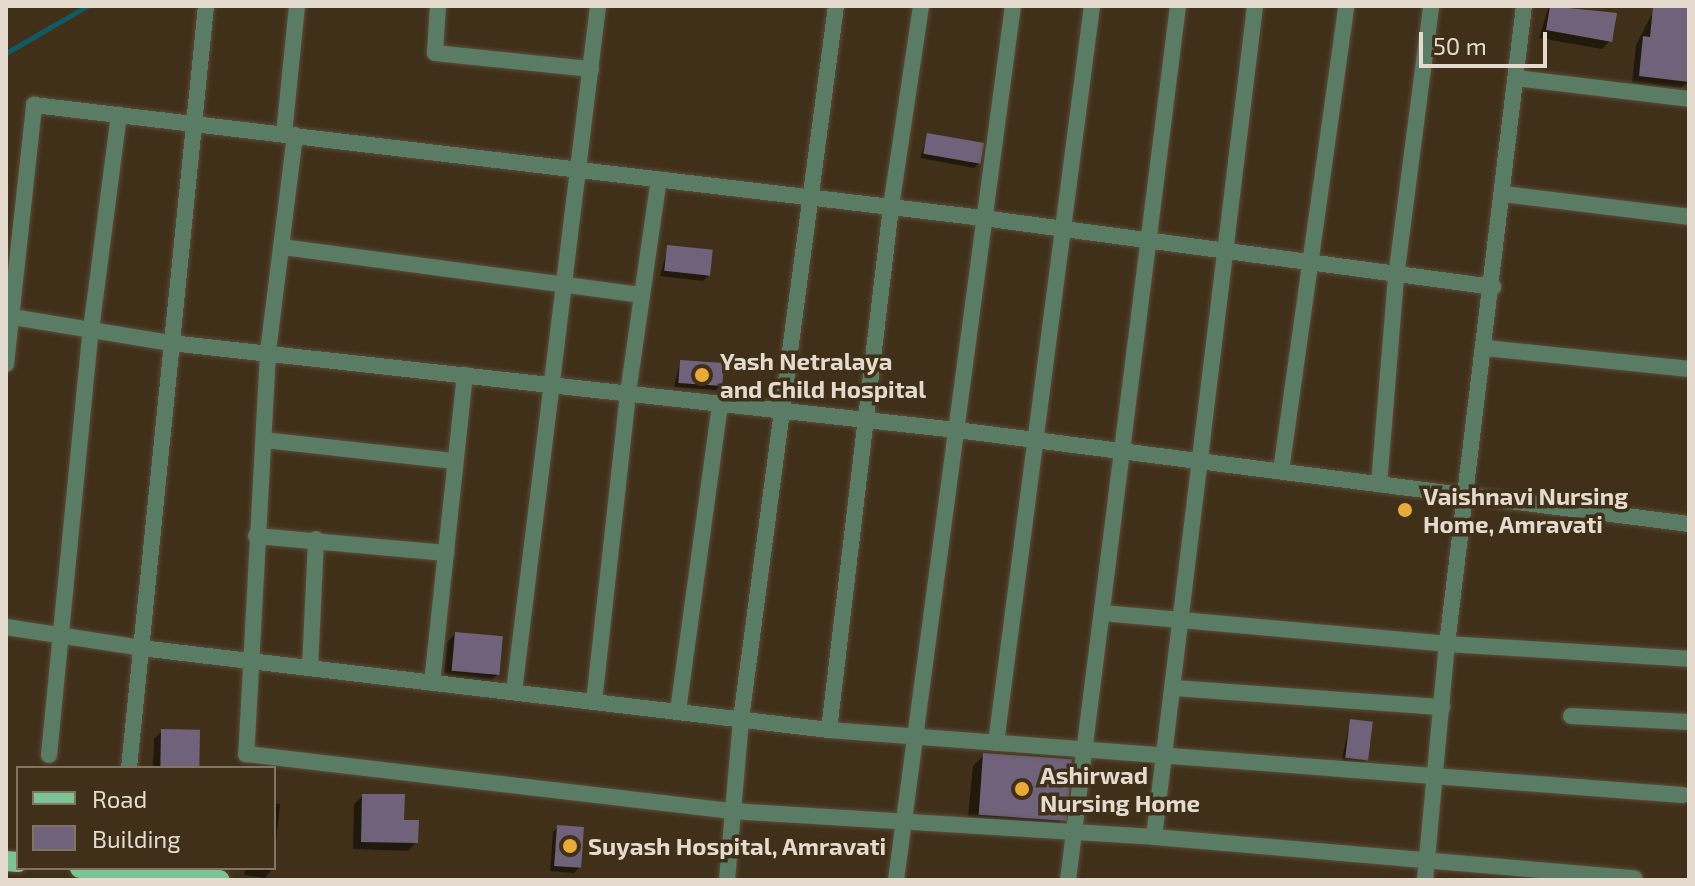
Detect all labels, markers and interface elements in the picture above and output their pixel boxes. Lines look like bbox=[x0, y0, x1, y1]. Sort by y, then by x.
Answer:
scale bar bbox=[1423, 16, 1551, 66]
text: 50 m bbox=[1433, 31, 1487, 60]
place label: Yash Netralaya and Child Hospital bbox=[720, 347, 926, 403]
marker: Yash Netralaya and Child Hospital bbox=[691, 364, 713, 386]
place label: Vaishnavi Nursing Home, Amravati bbox=[1423, 482, 1628, 538]
marker: Vaishnavi Nursing Home, Amravati bbox=[1394, 499, 1416, 521]
place label: Ashirwad Nursing Home bbox=[1040, 761, 1200, 817]
legend bbox=[16, 766, 276, 870]
marker: Ashirwad Nursing Home bbox=[1011, 778, 1033, 800]
text: Road bbox=[92, 784, 147, 813]
text: Building bbox=[92, 824, 181, 853]
place label: Suyash Hospital, Amravati bbox=[588, 832, 887, 860]
marker: Suyash Hospital, Amravati bbox=[559, 835, 581, 857]

